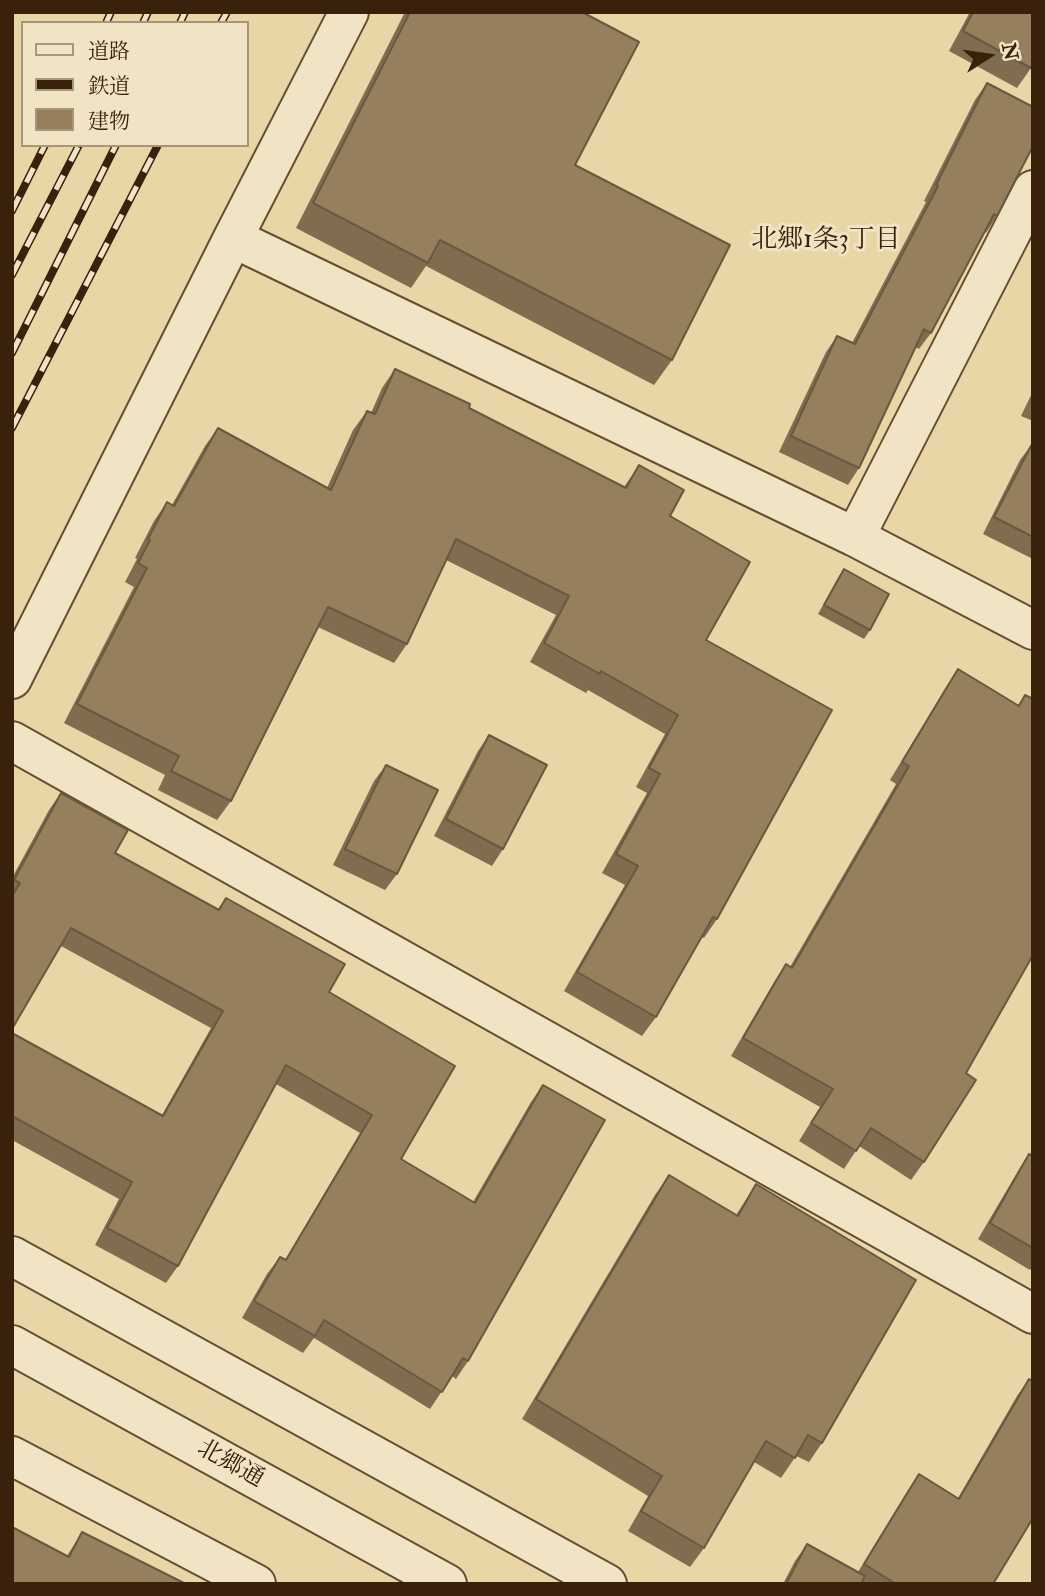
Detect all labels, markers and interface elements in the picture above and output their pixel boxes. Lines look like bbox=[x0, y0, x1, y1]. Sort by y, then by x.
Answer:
legend bbox=[21, 21, 248, 147]
north arrow bbox=[954, 21, 1024, 91]
text: 道路 bbox=[88, 38, 130, 65]
text: N bbox=[996, 41, 1023, 62]
text: 鉄道 bbox=[88, 73, 130, 100]
text: 建物 bbox=[88, 108, 130, 135]
district label: 北郷1条3丁目 bbox=[751, 225, 901, 257]
street label: 北郷通 bbox=[192, 1435, 268, 1495]

